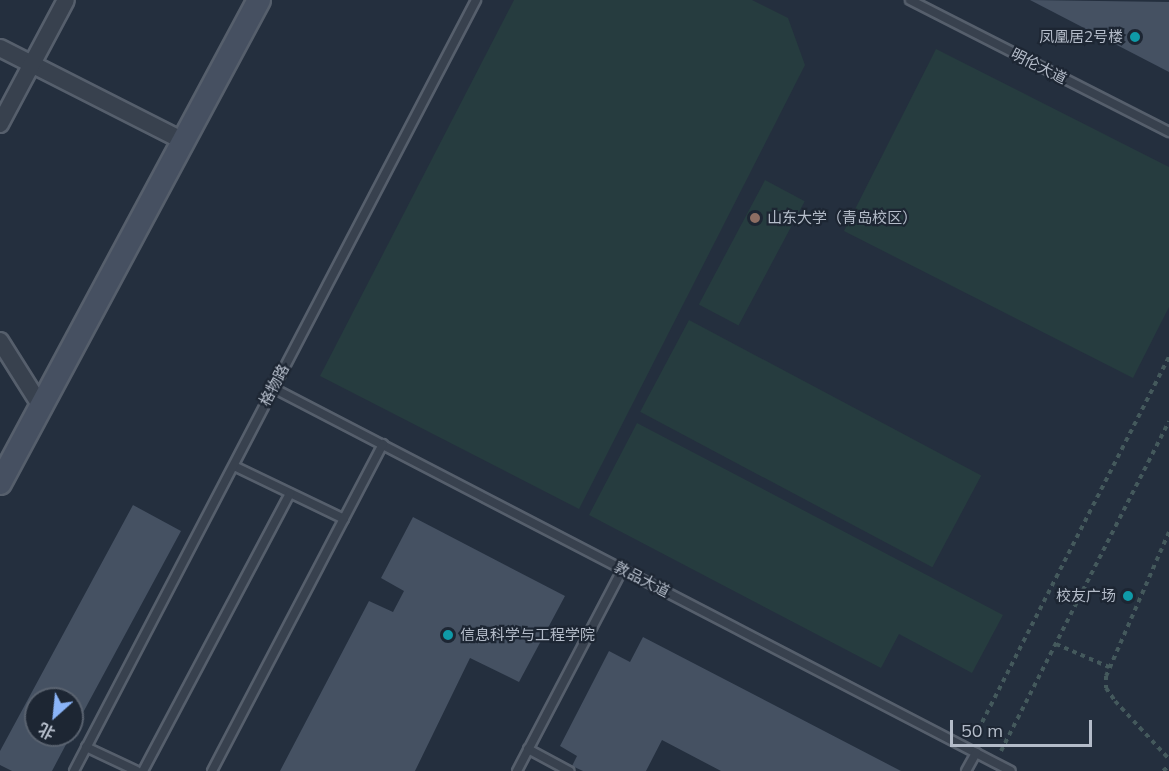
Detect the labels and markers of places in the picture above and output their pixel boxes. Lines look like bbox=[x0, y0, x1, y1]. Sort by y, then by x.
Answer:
place label: 凤凰居2号楼 bbox=[1039, 28, 1123, 46]
marker: 凤凰居2号楼 bbox=[1128, 30, 1142, 44]
place label: 山东大学（青岛校区） bbox=[767, 209, 917, 227]
marker: 山东大学（青岛校区） bbox=[748, 211, 762, 225]
place label: 校友广场 bbox=[1056, 587, 1116, 605]
marker: 校友广场 bbox=[1121, 589, 1135, 603]
place label: 信息科学与工程学院 bbox=[460, 626, 595, 644]
marker: 信息科学与工程学院 bbox=[441, 628, 455, 642]

